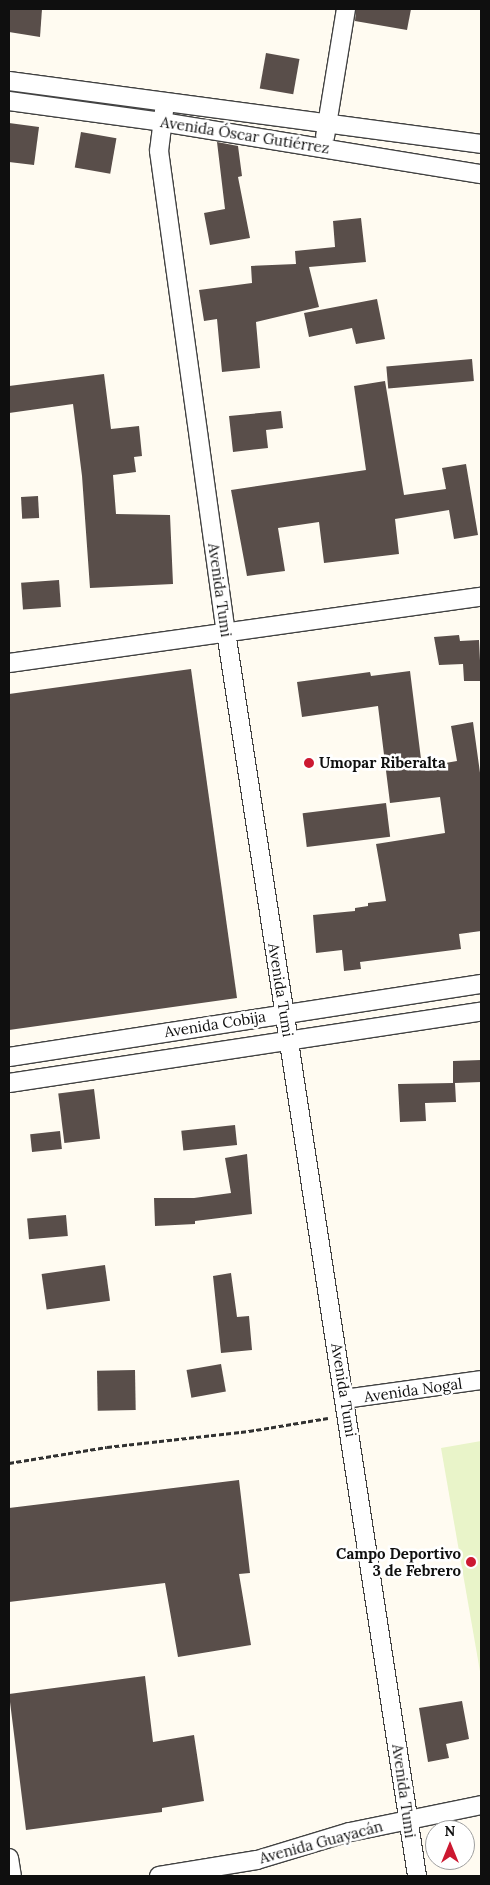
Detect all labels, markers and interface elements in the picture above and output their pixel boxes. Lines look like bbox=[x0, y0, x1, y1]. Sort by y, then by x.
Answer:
street label: Avenida Óscar Gutiérrez bbox=[159, 113, 331, 157]
street label: Avenida Tumi bbox=[205, 542, 235, 638]
place label: Umopar Riberalta bbox=[319, 754, 446, 772]
marker: Umopar Riberalta bbox=[303, 757, 315, 769]
street label: Avenida Tumi bbox=[265, 942, 297, 1038]
street label: Avenida Cobija bbox=[163, 1007, 267, 1041]
street label: Avenida Tumi bbox=[328, 1342, 360, 1438]
street label: Avenida Nogal bbox=[363, 1374, 463, 1406]
place label: Campo Deportivo 3 de Febrero bbox=[336, 1544, 461, 1579]
marker: Campo Deportivo 3 de Febrero bbox=[465, 1556, 477, 1568]
street label: Avenida Tumi bbox=[389, 1743, 419, 1839]
street label: Avenida Guayacán bbox=[257, 1817, 385, 1867]
north arrow bbox=[425, 1820, 475, 1870]
text: N bbox=[445, 1822, 455, 1840]

